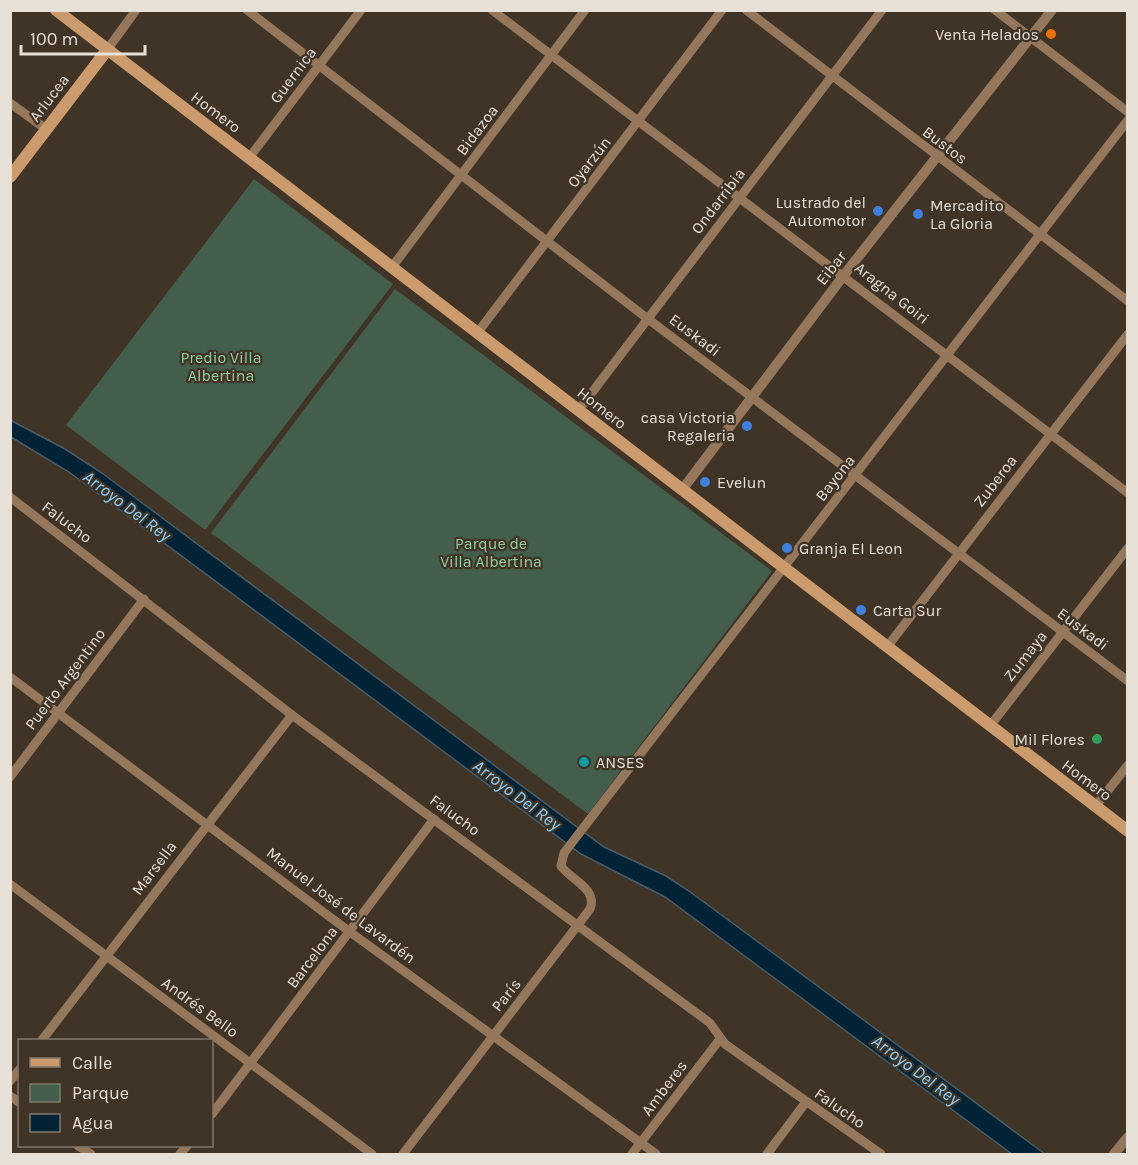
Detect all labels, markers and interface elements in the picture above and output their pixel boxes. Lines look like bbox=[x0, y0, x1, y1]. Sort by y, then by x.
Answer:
scale bar bbox=[21, 18, 146, 56]
place label: Venta Helados bbox=[935, 25, 1039, 44]
marker: Venta Helados bbox=[1044, 27, 1058, 41]
text: 100 m bbox=[30, 28, 78, 50]
street label: Guernica bbox=[266, 43, 320, 107]
street label: Arlucea bbox=[25, 71, 73, 125]
street label: Homero bbox=[187, 87, 245, 137]
street label: Bidazoa bbox=[452, 101, 502, 159]
street label: Bustos bbox=[919, 122, 971, 168]
street label: Oyarzún bbox=[563, 133, 615, 191]
street label: Ondarribia bbox=[687, 164, 749, 238]
place label: Lustrado del Automotor bbox=[776, 193, 866, 230]
place label: Mercadito La Gloria bbox=[930, 196, 1004, 233]
marker: Lustrado del Automotor bbox=[871, 204, 885, 218]
marker: Mercadito La Gloria bbox=[911, 207, 925, 221]
street label: Eibar bbox=[812, 247, 850, 289]
street label: Aragna Goiri bbox=[851, 258, 933, 328]
street label: Euskadi bbox=[666, 310, 724, 360]
park label: Predio Villa Albertina bbox=[180, 348, 262, 385]
street label: Homero bbox=[574, 383, 630, 433]
place label: casa Victoria Regaleria bbox=[641, 408, 735, 445]
marker: casa Victoria Regaleria bbox=[740, 419, 754, 433]
street label: Bayona bbox=[811, 451, 859, 505]
street label: Zuberoa bbox=[969, 451, 1021, 511]
water label: Arroyo Del Rey bbox=[79, 466, 176, 547]
place label: Evelun bbox=[717, 473, 766, 492]
marker: Evelun bbox=[698, 475, 712, 489]
street label: Falucho bbox=[38, 497, 96, 547]
park label: Parque de Villa Albertina bbox=[440, 534, 542, 571]
place label: Granja El Leon bbox=[799, 539, 903, 558]
marker: Granja El Leon bbox=[780, 541, 794, 555]
place label: Carta Sur bbox=[873, 601, 941, 620]
marker: Carta Sur bbox=[854, 603, 868, 617]
street label: Euskadi bbox=[1054, 604, 1112, 654]
street label: Puerto Argentino bbox=[21, 625, 109, 733]
street label: Zumaya bbox=[999, 627, 1051, 685]
place label: Mil Flores bbox=[1014, 730, 1085, 749]
marker: Mil Flores bbox=[1090, 732, 1104, 746]
place label: ANSES bbox=[596, 753, 644, 772]
water label: Arroyo Del Rey bbox=[469, 755, 566, 836]
marker: ANSES bbox=[577, 755, 591, 769]
street label: Homero bbox=[1058, 755, 1116, 805]
street label: Falucho bbox=[426, 790, 484, 840]
street label: Marsella bbox=[128, 837, 180, 899]
street label: Manuel José de Lavardén bbox=[263, 843, 419, 967]
street label: Barcelona bbox=[283, 922, 341, 992]
street label: Andrés Bello bbox=[158, 973, 242, 1041]
street label: París bbox=[487, 975, 525, 1015]
water label: Arroyo Del Rey bbox=[868, 1030, 965, 1111]
legend bbox=[18, 1039, 213, 1147]
text: Calle bbox=[72, 1052, 112, 1074]
street label: Amberes bbox=[637, 1057, 691, 1119]
text: Parque bbox=[72, 1082, 129, 1104]
street label: Falucho bbox=[811, 1084, 869, 1132]
text: Agua bbox=[72, 1112, 113, 1134]

